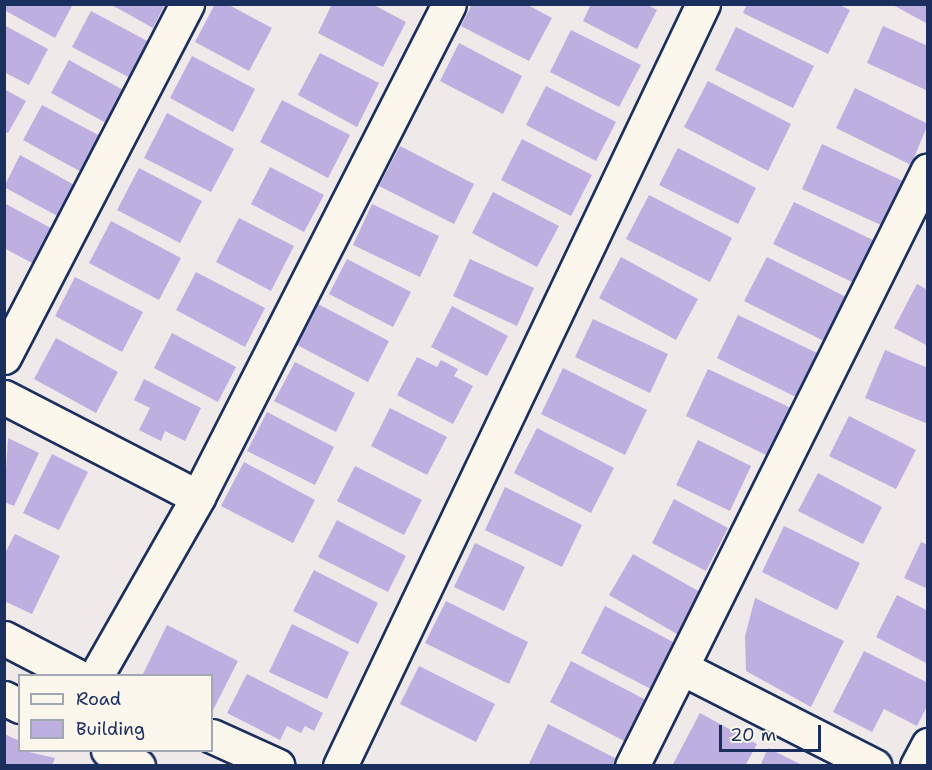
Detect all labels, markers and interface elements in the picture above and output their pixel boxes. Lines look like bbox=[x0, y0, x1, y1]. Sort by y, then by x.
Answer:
legend bbox=[18, 674, 213, 752]
text: Road bbox=[76, 687, 121, 711]
scale bar bbox=[722, 713, 824, 751]
text: Building bbox=[76, 717, 145, 741]
text: 20 m bbox=[730, 723, 776, 747]

